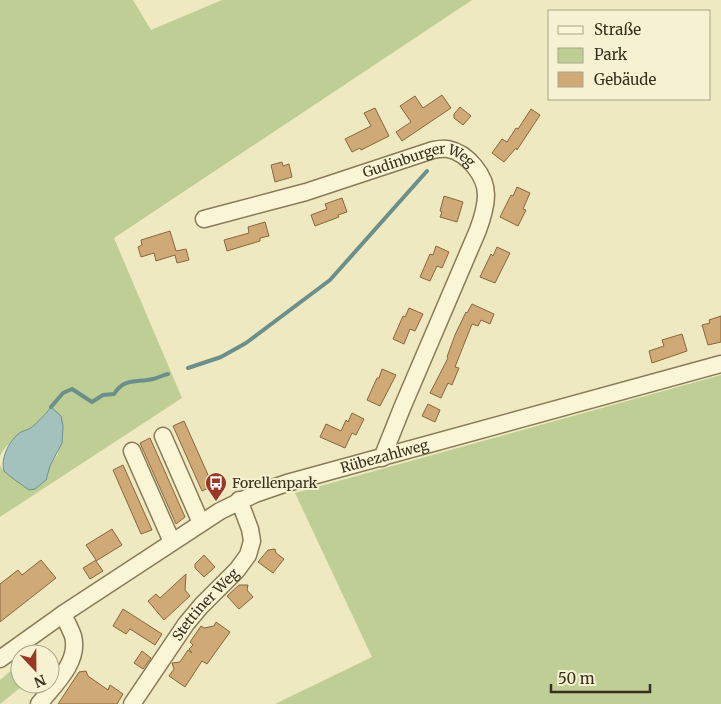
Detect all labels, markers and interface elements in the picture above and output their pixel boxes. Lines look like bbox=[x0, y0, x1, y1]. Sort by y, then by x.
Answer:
legend bbox=[548, 10, 711, 100]
text: Straße bbox=[594, 20, 641, 39]
text: Park bbox=[594, 45, 628, 64]
text: Gebäude bbox=[594, 70, 657, 89]
text: Gudinburger Weg bbox=[360, 139, 480, 182]
street label: Gudinburger Weg bbox=[358, 163, 476, 183]
street label: Rübezahlweg bbox=[338, 435, 431, 477]
bus stop icon: Forellenpark bbox=[204, 471, 228, 502]
place label: Forellenpark bbox=[232, 474, 318, 492]
street label: Stettiner Weg bbox=[168, 564, 243, 644]
north arrow bbox=[10, 644, 60, 694]
scale bar bbox=[551, 662, 650, 694]
text: 50 m bbox=[558, 669, 595, 688]
text: N bbox=[31, 671, 48, 691]

